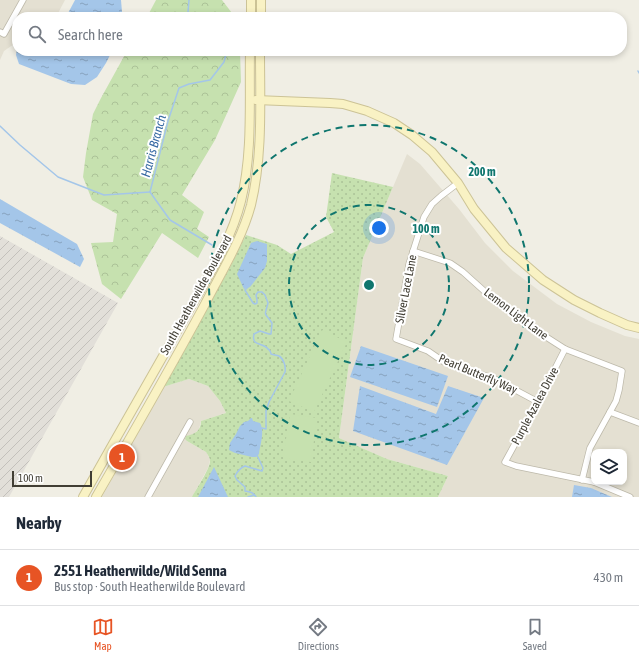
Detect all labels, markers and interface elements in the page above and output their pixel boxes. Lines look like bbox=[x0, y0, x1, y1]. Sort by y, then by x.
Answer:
search box bbox=[12, 12, 627, 56]
icon: search bbox=[26, 23, 48, 45]
text: Search here bbox=[58, 26, 123, 43]
water label: Harris Branch bbox=[138, 113, 169, 179]
text: 200 m bbox=[468, 165, 496, 179]
your location bbox=[369, 218, 389, 238]
text: 100 m bbox=[412, 222, 440, 236]
street label: South Heatherwilde Boulevard bbox=[157, 233, 235, 357]
street label: Silver Lace Lane bbox=[392, 254, 420, 324]
centre of rings bbox=[362, 278, 376, 292]
street label: Lemon Light Lane bbox=[481, 285, 551, 343]
street label: Pearl Butterfly Way bbox=[437, 351, 520, 397]
street label: Purple Azalea Drive bbox=[509, 365, 561, 447]
pin: 1 bbox=[109, 442, 135, 472]
map controls bbox=[591, 449, 627, 485]
button: layers bbox=[591, 449, 627, 485]
scale bar bbox=[12, 469, 92, 488]
text: 100 m bbox=[18, 472, 43, 484]
text: Nearby bbox=[16, 513, 62, 533]
text: 2551 Heatherwilde/Wild Senna bbox=[54, 562, 227, 579]
text: 1 bbox=[26, 570, 32, 585]
text: 430 m bbox=[594, 570, 623, 585]
text: Bus stop · South Heatherwilde Boulevard bbox=[54, 579, 245, 594]
tab: Map bbox=[92, 616, 114, 652]
tab: Directions bbox=[298, 616, 339, 652]
tab: Saved bbox=[523, 616, 547, 652]

